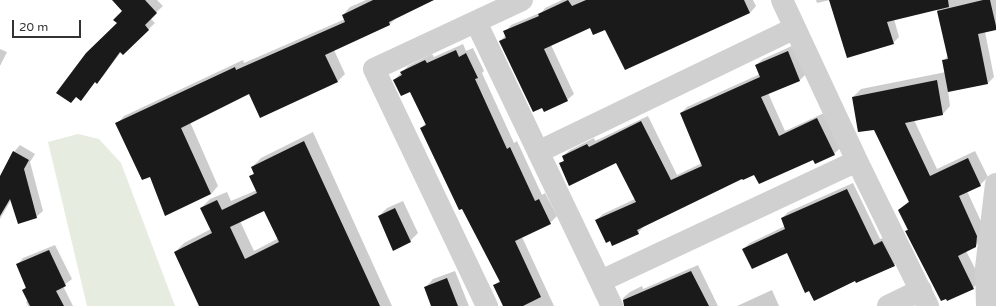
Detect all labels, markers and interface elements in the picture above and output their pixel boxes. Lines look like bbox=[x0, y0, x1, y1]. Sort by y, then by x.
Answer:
scale bar bbox=[14, 12, 83, 38]
text: 20 m bbox=[19, 20, 48, 34]

